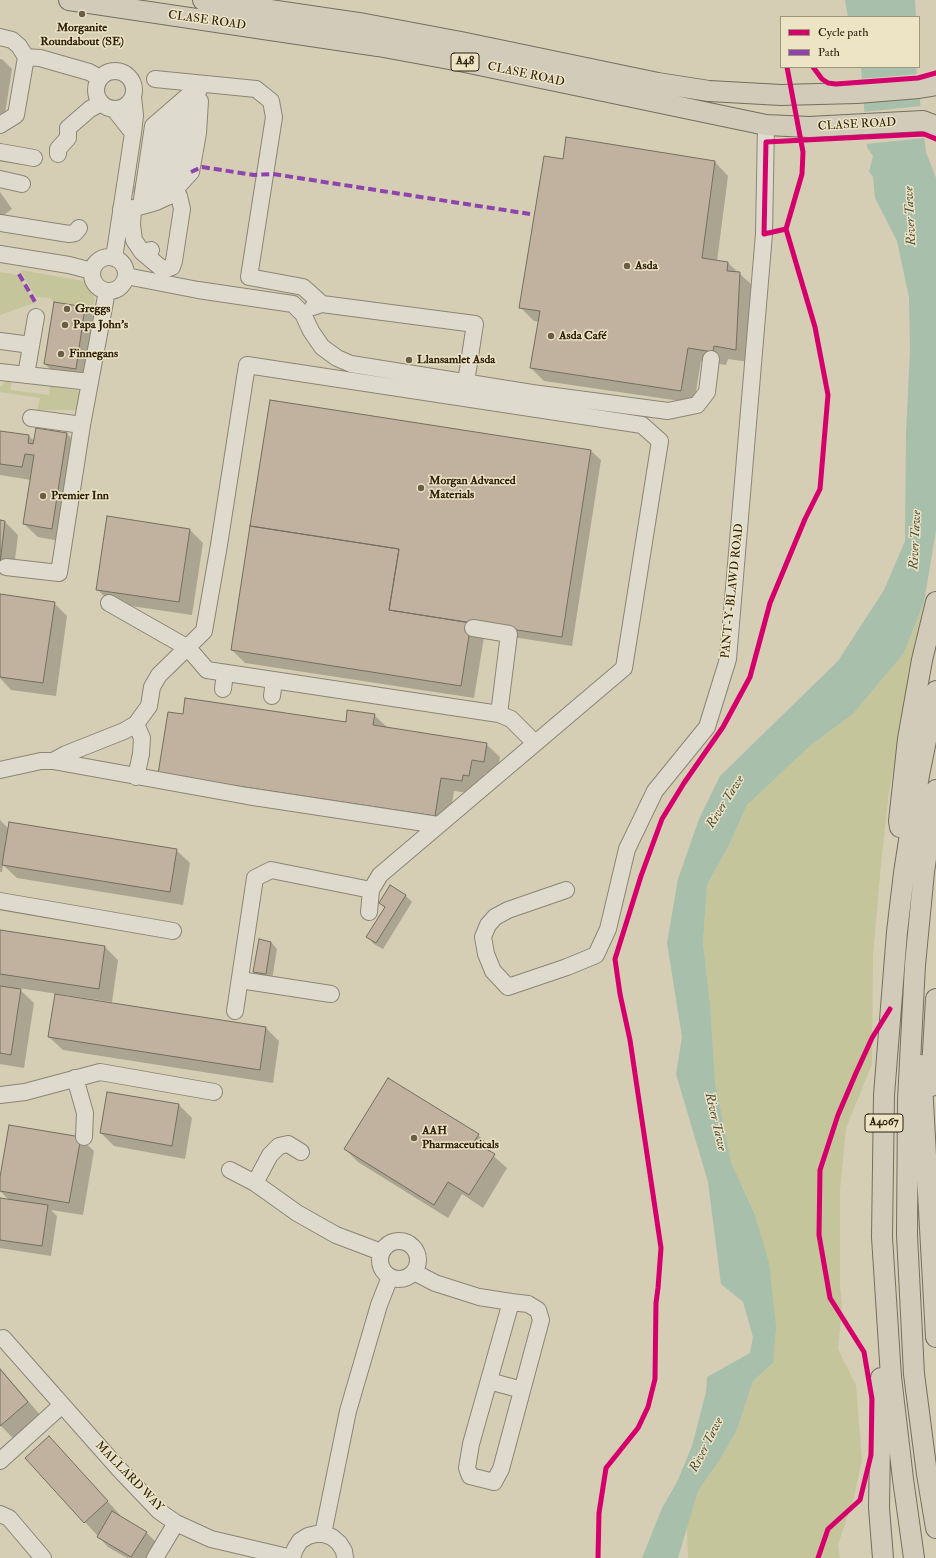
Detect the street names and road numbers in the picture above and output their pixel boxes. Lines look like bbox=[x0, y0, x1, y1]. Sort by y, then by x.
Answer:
street label: CLASE ROAD bbox=[167, 8, 247, 34]
road number: A48 bbox=[451, 53, 479, 71]
street label: CLASE ROAD bbox=[486, 60, 566, 90]
street label: CLASE ROAD bbox=[817, 116, 897, 134]
street label: PANT-Y-BLAWD ROAD bbox=[719, 523, 747, 659]
road number: A4067 bbox=[865, 1114, 903, 1132]
street label: MALLARD WAY bbox=[92, 1439, 166, 1515]

